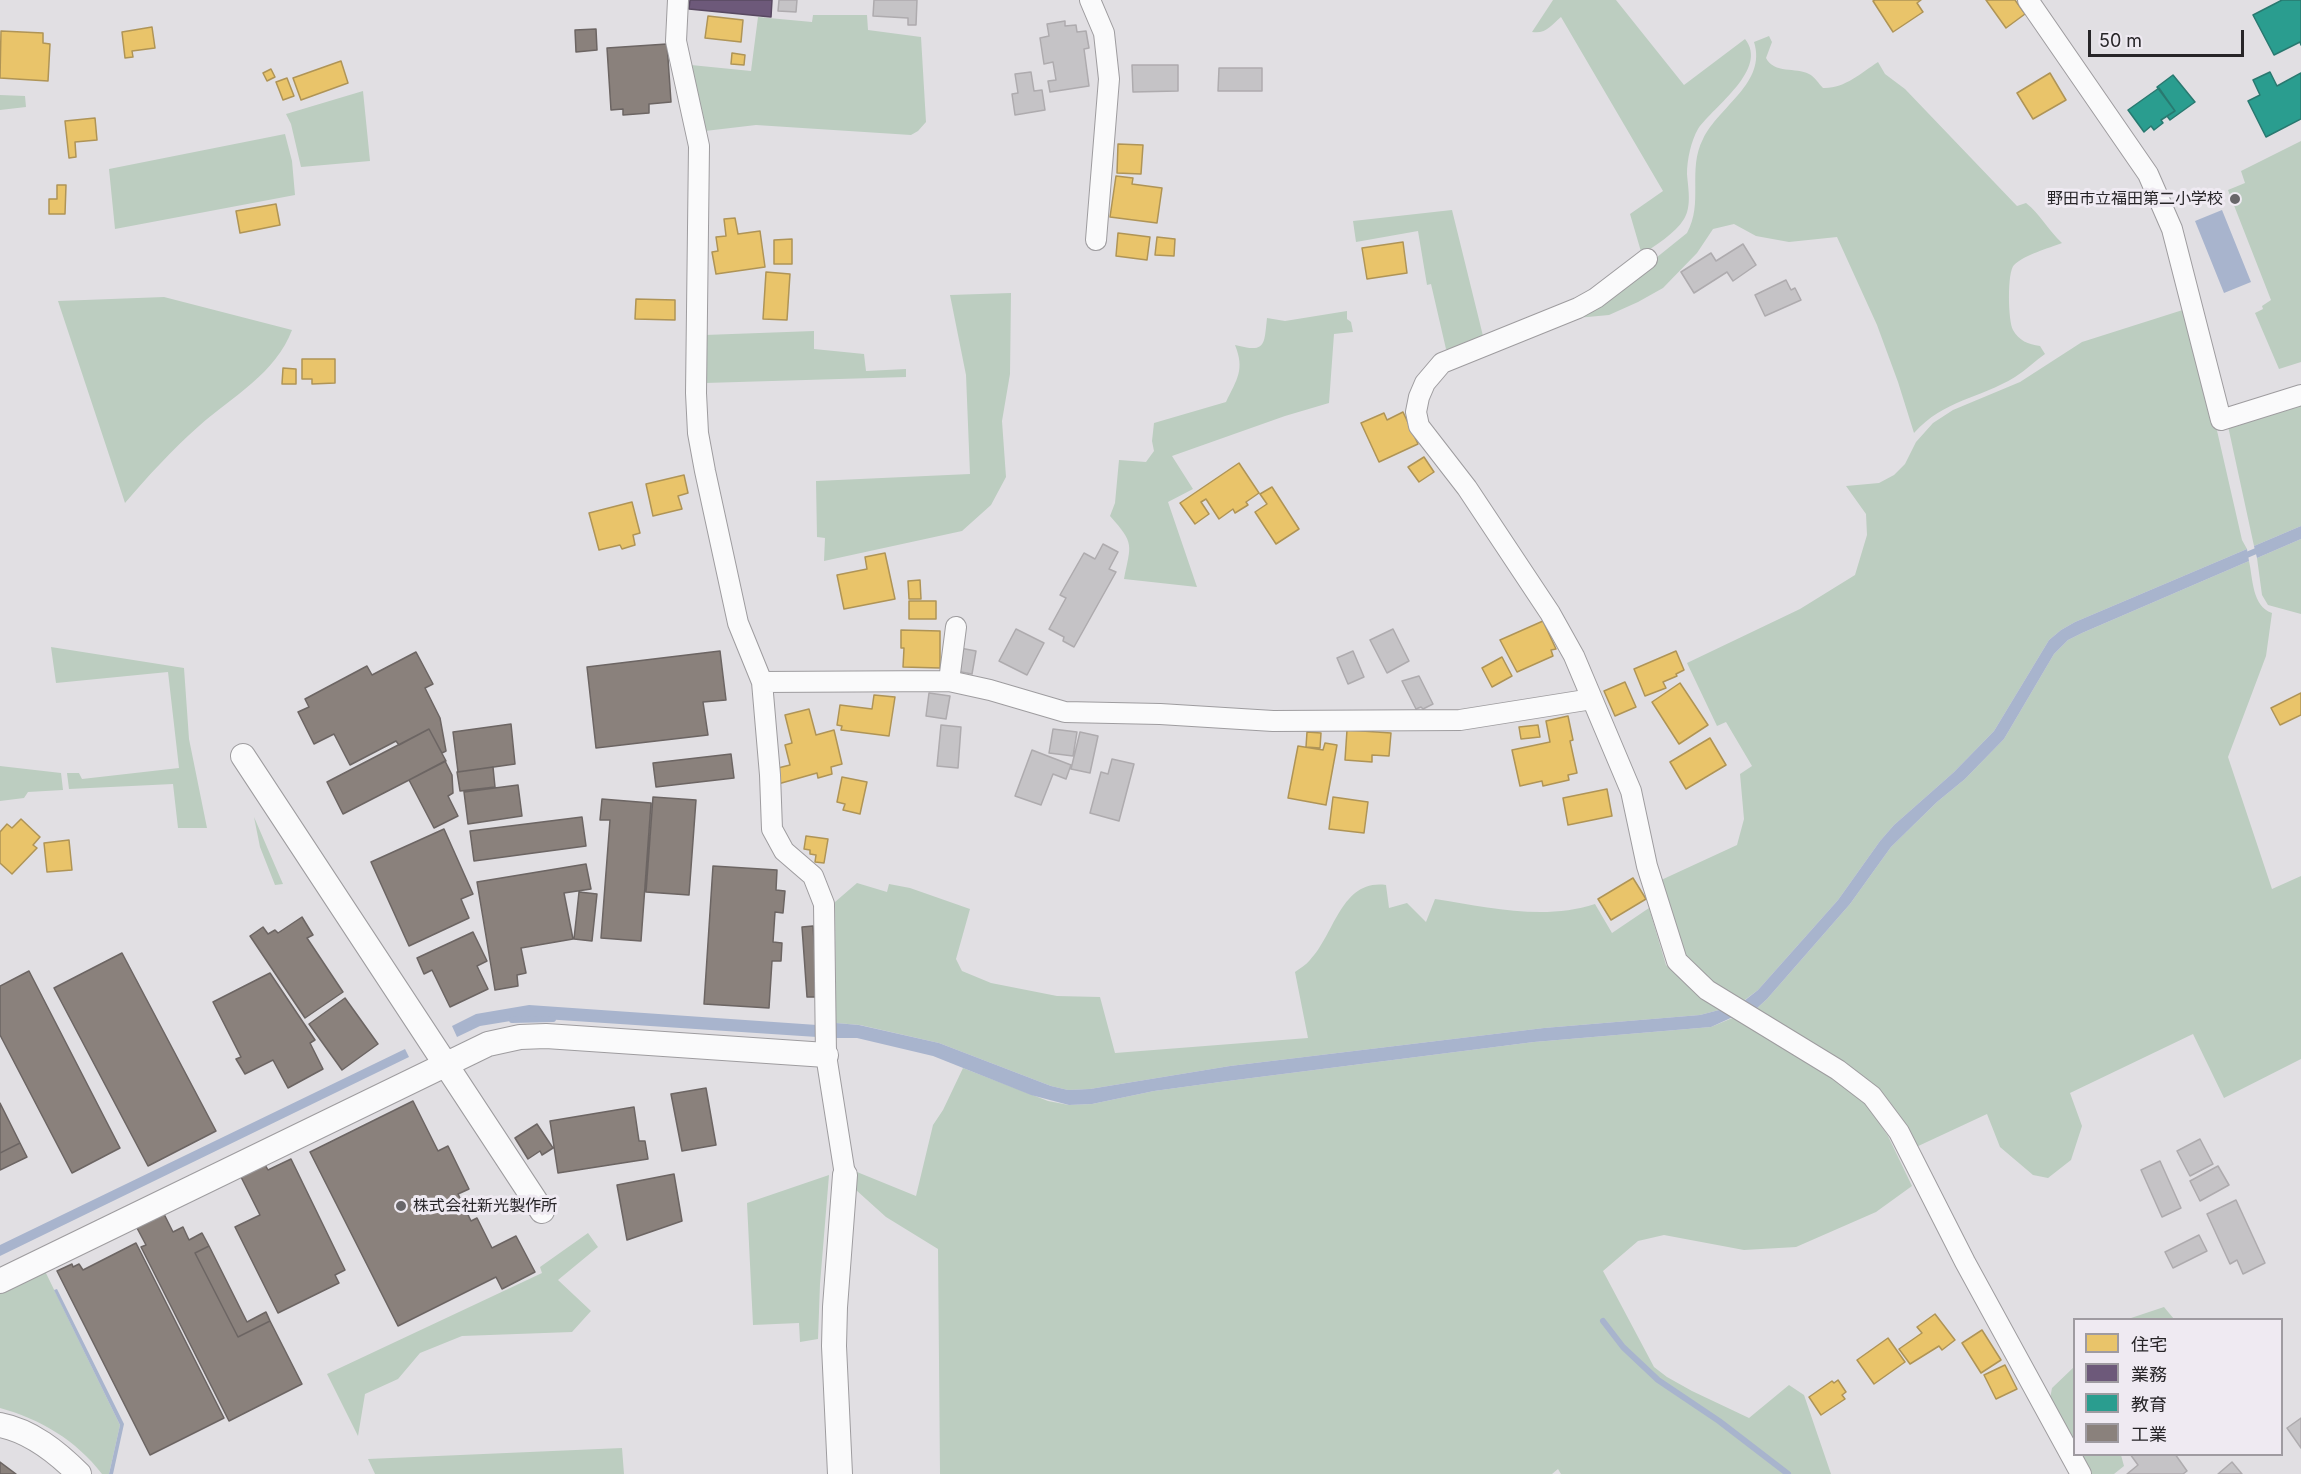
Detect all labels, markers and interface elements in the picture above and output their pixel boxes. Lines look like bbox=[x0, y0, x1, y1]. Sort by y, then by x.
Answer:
scale bar bbox=[2091, 18, 2247, 56]
text: 50 m bbox=[2099, 30, 2142, 51]
place label: 野田市立福田第二小学校 bbox=[2047, 189, 2223, 209]
marker: 野田市立福田第二小学校 bbox=[2228, 192, 2242, 206]
place label: 株式会社新光製作所 bbox=[413, 1196, 557, 1216]
marker: 株式会社新光製作所 bbox=[394, 1199, 408, 1213]
legend bbox=[2073, 1318, 2283, 1456]
text: 住宅 bbox=[2131, 1334, 2167, 1355]
text: 業務 bbox=[2131, 1364, 2167, 1385]
text: 教育 bbox=[2131, 1394, 2167, 1415]
text: 工業 bbox=[2131, 1424, 2167, 1445]

